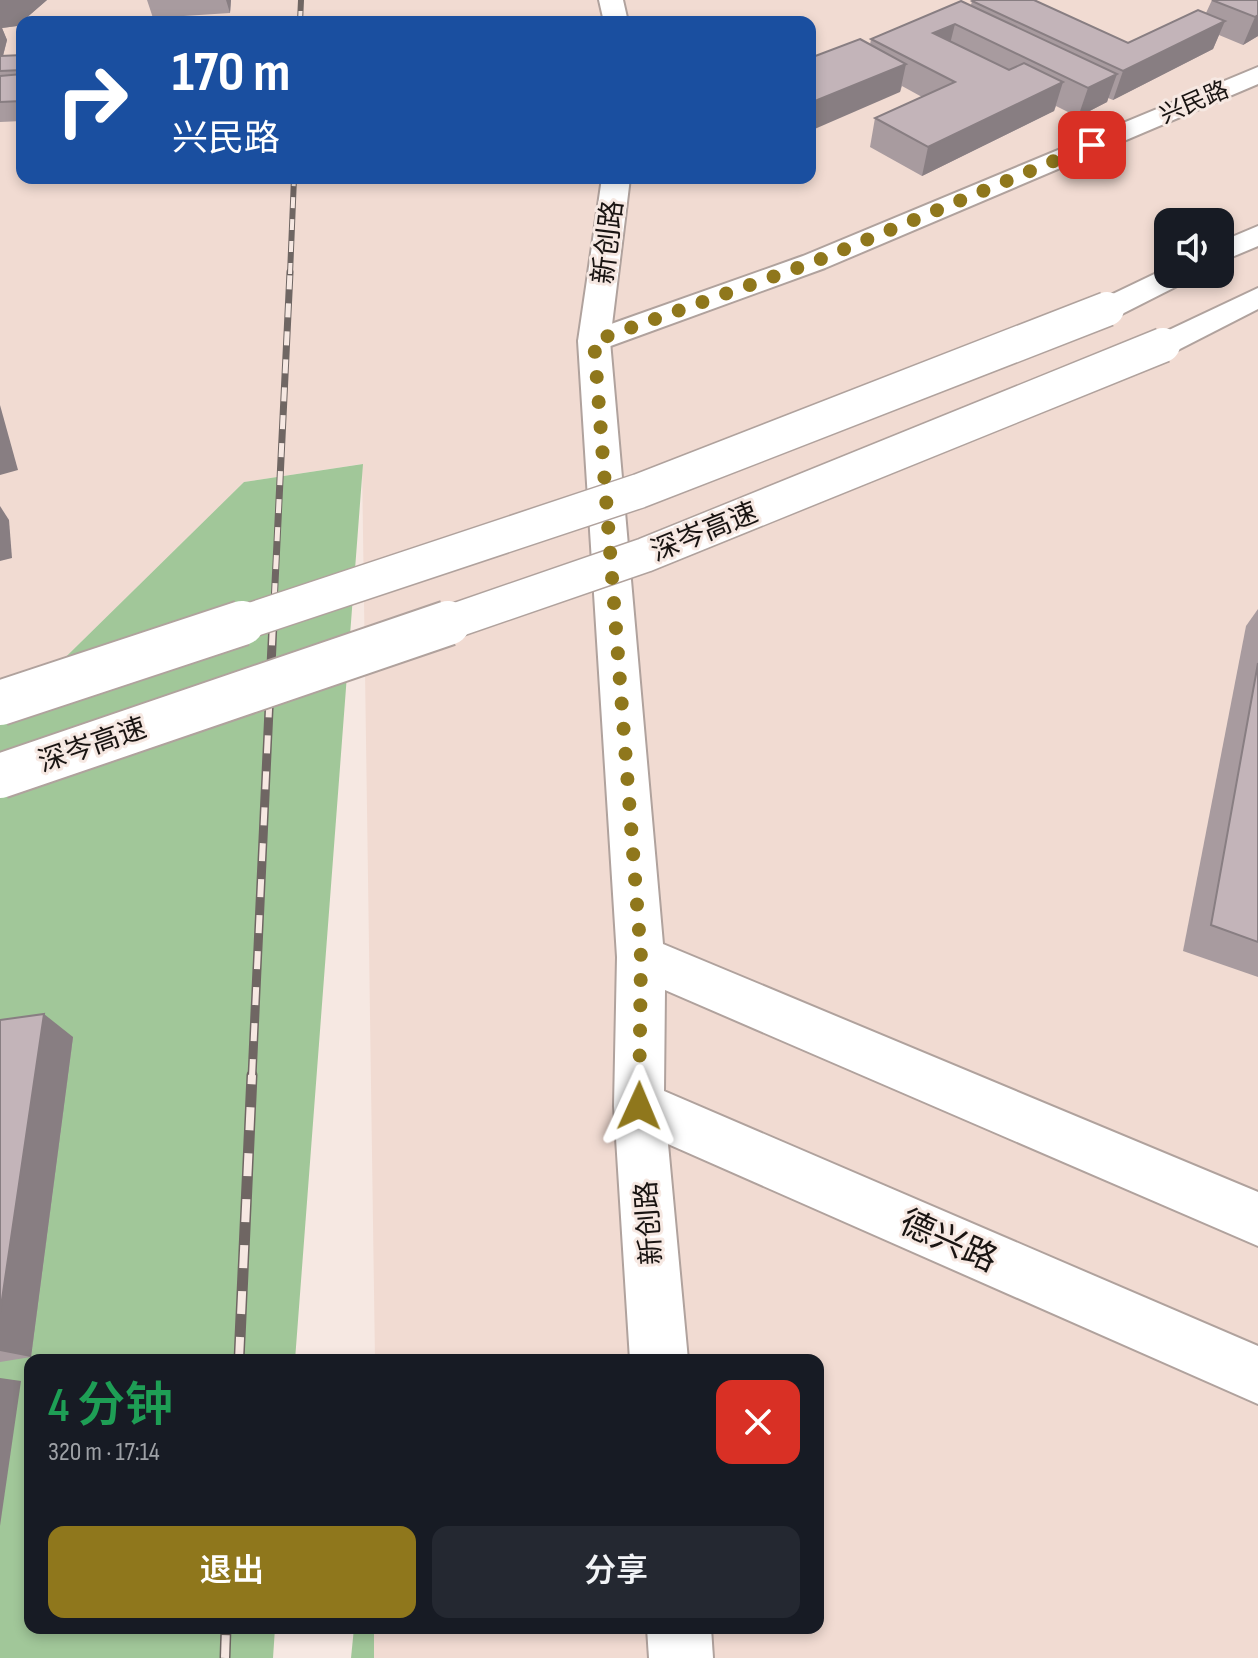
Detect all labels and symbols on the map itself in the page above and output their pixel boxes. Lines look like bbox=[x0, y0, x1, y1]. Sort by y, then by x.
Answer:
street label: 兴民路 bbox=[1155, 75, 1233, 130]
pin bbox=[1058, 111, 1126, 179]
street label: 新创路 bbox=[587, 198, 630, 286]
street label: 深岑高速 bbox=[646, 496, 763, 569]
street label: 深岑高速 bbox=[34, 712, 151, 779]
position arrow bbox=[597, 1064, 681, 1148]
street label: 新创路 bbox=[630, 1180, 669, 1266]
street label: 德兴路 bbox=[893, 1202, 1003, 1281]

